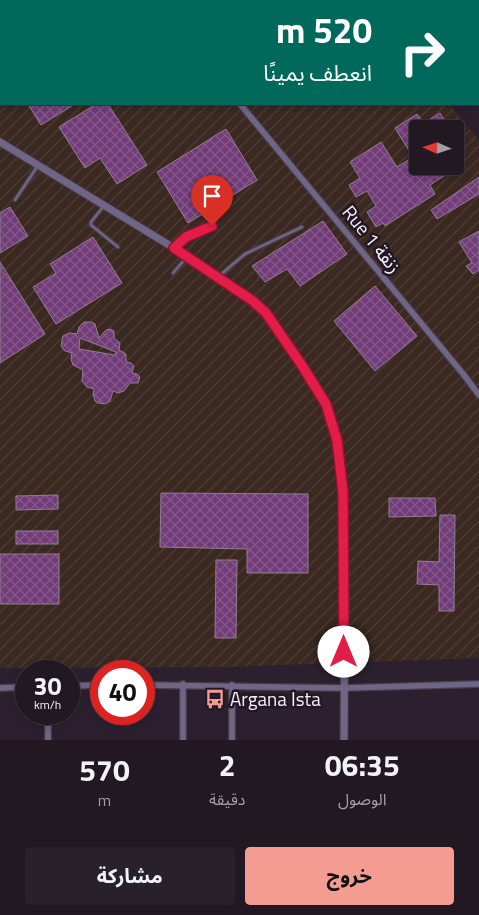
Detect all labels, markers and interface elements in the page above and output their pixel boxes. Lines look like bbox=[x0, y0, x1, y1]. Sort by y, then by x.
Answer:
text: 520 m bbox=[276, 3, 372, 57]
icon: right bbox=[390, 20, 455, 85]
text: انعطف يمينًا bbox=[263, 56, 372, 90]
north arrow bbox=[409, 120, 464, 175]
map controls bbox=[409, 120, 464, 175]
pin bbox=[191, 175, 233, 226]
icon: arrive bbox=[198, 182, 226, 210]
street label: Rue 1 زنقة bbox=[336, 198, 409, 279]
position arrow bbox=[317, 625, 369, 677]
speed limit sign: 40 bbox=[90, 660, 155, 725]
text: 30 bbox=[33, 667, 62, 705]
place label: Argana Ista bbox=[230, 684, 321, 713]
bus stop icon: Argana Ista bbox=[204, 688, 226, 710]
text: km/h bbox=[34, 695, 61, 714]
text: 2 bbox=[219, 742, 236, 788]
text: 06:35 bbox=[325, 742, 400, 788]
text: 570 bbox=[79, 747, 130, 793]
text: دقيقة bbox=[209, 787, 245, 811]
text: الوصول bbox=[338, 787, 387, 811]
text: m bbox=[98, 788, 111, 812]
button: مشاركة bbox=[25, 847, 235, 905]
button: خروج bbox=[245, 847, 454, 905]

